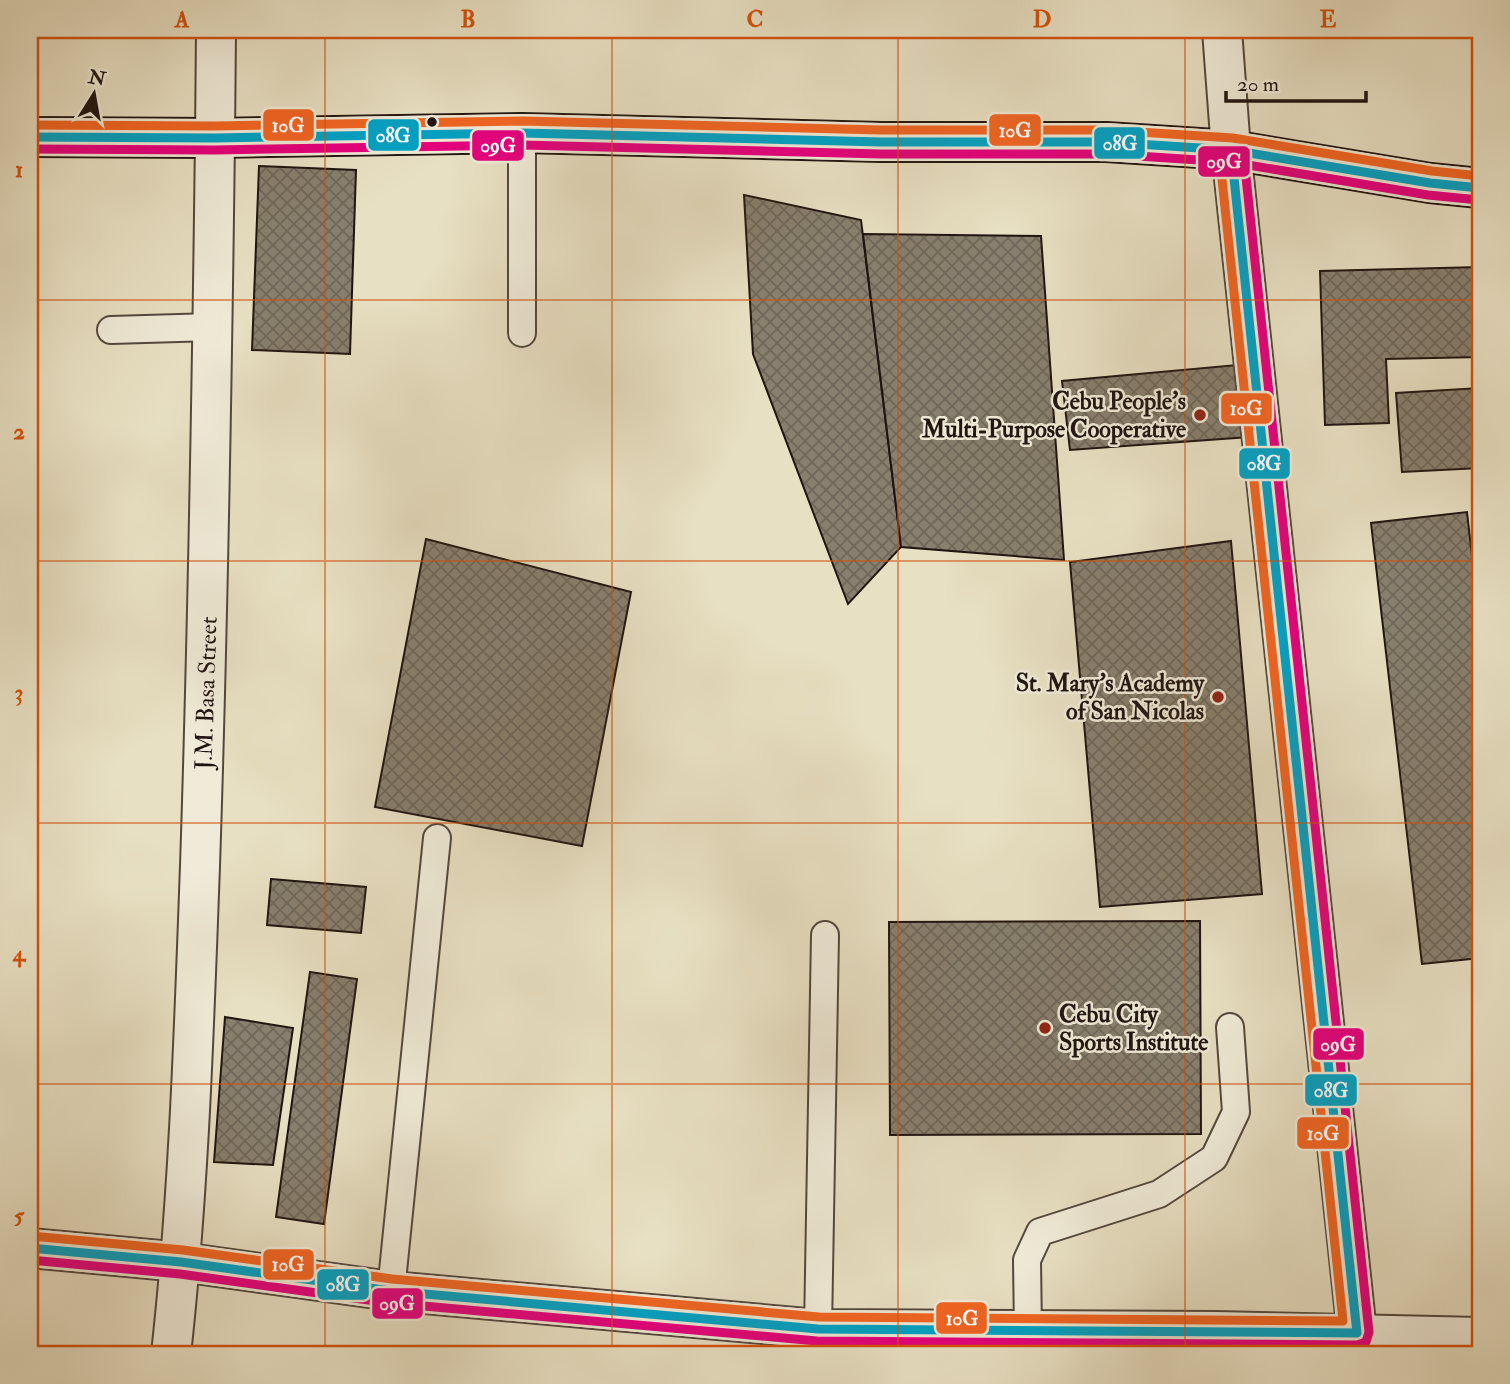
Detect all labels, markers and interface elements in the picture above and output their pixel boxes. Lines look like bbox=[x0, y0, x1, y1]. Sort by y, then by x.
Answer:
text: A bbox=[174, 5, 190, 34]
text: B bbox=[460, 5, 476, 34]
text: C bbox=[747, 5, 763, 34]
text: D bbox=[1033, 5, 1051, 34]
text: E bbox=[1320, 5, 1337, 34]
north arrow bbox=[60, 60, 130, 130]
scale bar bbox=[1226, 60, 1366, 104]
text: N bbox=[85, 65, 109, 92]
text: 20 m bbox=[1237, 71, 1279, 98]
line badge: 10G bbox=[262, 108, 315, 142]
line badge: 10G bbox=[988, 113, 1042, 147]
text: 10G bbox=[272, 114, 304, 138]
unlabelled marker bbox=[425, 115, 439, 129]
line badge: 08G bbox=[367, 118, 420, 152]
text: 10G bbox=[999, 119, 1031, 143]
text: 08G bbox=[376, 124, 410, 148]
line badge: 08G bbox=[1093, 126, 1146, 160]
line badge: 09G bbox=[471, 129, 525, 162]
text: 08G bbox=[1103, 132, 1137, 156]
text: 09G bbox=[480, 134, 516, 158]
line badge: 09G bbox=[1197, 145, 1251, 178]
text: 09G bbox=[1206, 150, 1242, 174]
text: 1 bbox=[15, 155, 23, 184]
place label: Cebu People's Multi-Purpose Cooperative bbox=[921, 386, 1186, 445]
line badge: 10G bbox=[1220, 392, 1273, 425]
text: 10G bbox=[1230, 397, 1262, 421]
marker: Cebu People's Multi-Purpose Cooperative bbox=[1192, 407, 1208, 423]
text: 2 bbox=[13, 417, 25, 446]
line badge: 08G bbox=[1238, 447, 1291, 480]
text: 08G bbox=[1247, 452, 1281, 476]
street label: J.M. Basa Street bbox=[188, 616, 225, 771]
place label: St. Mary’s Academy of San Nicolas bbox=[1016, 668, 1205, 727]
text: 3 bbox=[15, 678, 23, 707]
marker: St. Mary’s Academy of San Nicolas bbox=[1210, 689, 1226, 705]
text: 4 bbox=[12, 939, 27, 968]
place label: Cebu City Sports Institute bbox=[1059, 999, 1208, 1058]
marker: Cebu City Sports Institute bbox=[1037, 1020, 1053, 1036]
line badge: 09G bbox=[1312, 1027, 1365, 1061]
text: 09G bbox=[1320, 1033, 1356, 1057]
line badge: 08G bbox=[1304, 1073, 1358, 1107]
text: 08G bbox=[1314, 1079, 1348, 1103]
line badge: 10G bbox=[1296, 1116, 1350, 1150]
text: 10G bbox=[1307, 1122, 1339, 1146]
text: 5 bbox=[14, 1201, 25, 1230]
line badge: 10G bbox=[262, 1248, 315, 1281]
text: 10G bbox=[272, 1253, 304, 1277]
line badge: 08G bbox=[316, 1268, 370, 1301]
text: 08G bbox=[326, 1273, 360, 1297]
line badge: 09G bbox=[371, 1287, 424, 1320]
text: 09G bbox=[379, 1292, 415, 1316]
line badge: 10G bbox=[935, 1301, 988, 1335]
text: 10G bbox=[946, 1307, 978, 1331]

